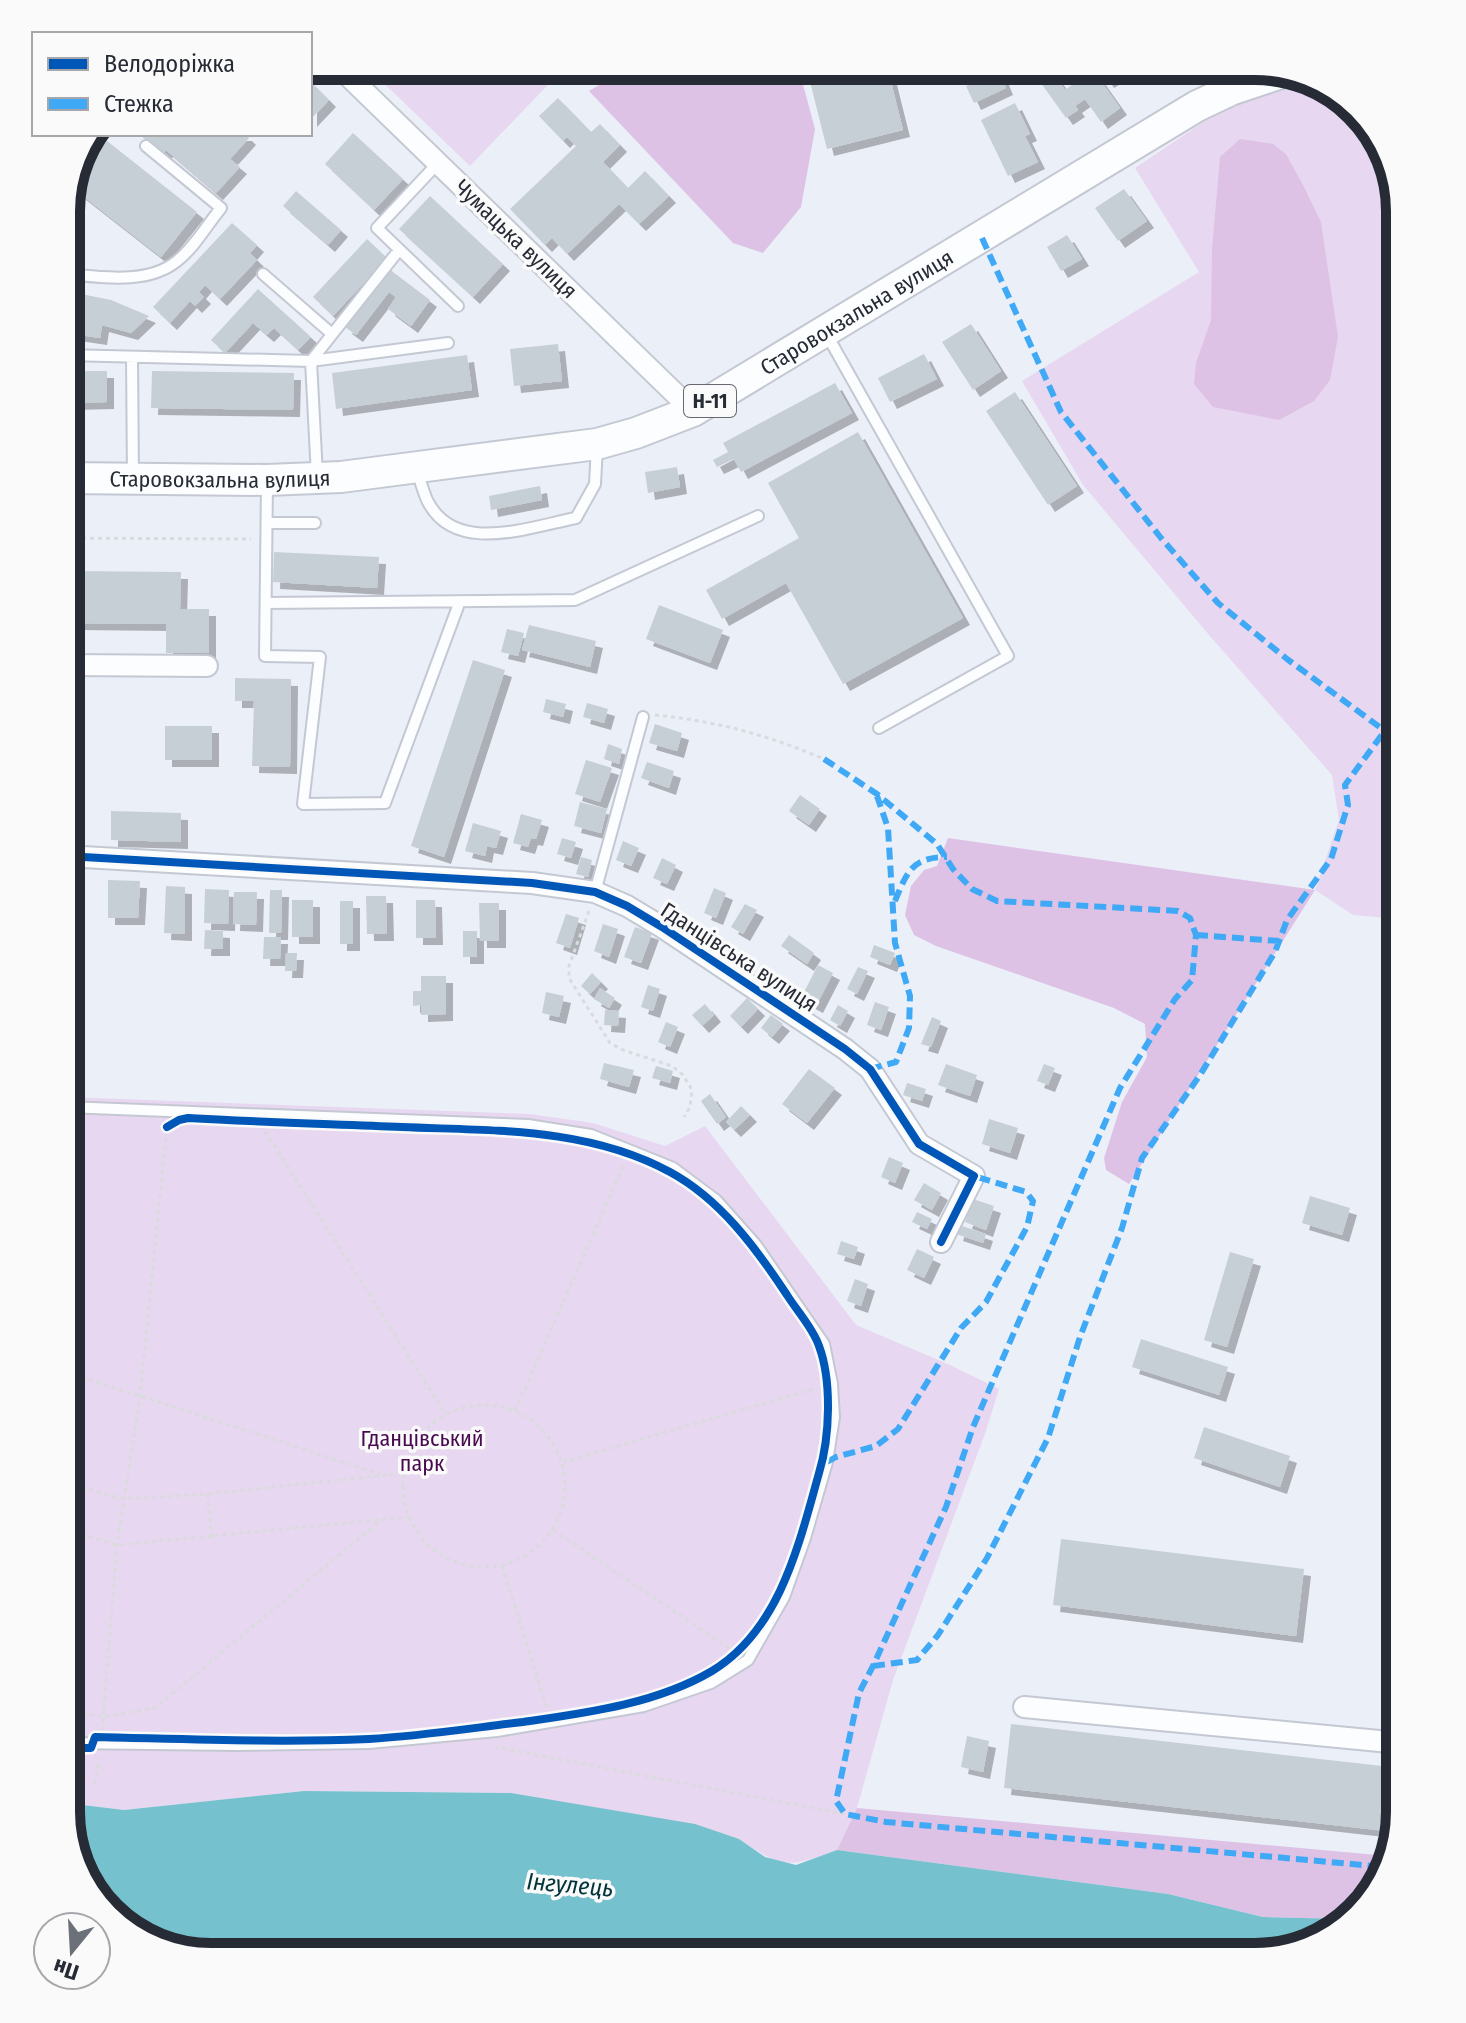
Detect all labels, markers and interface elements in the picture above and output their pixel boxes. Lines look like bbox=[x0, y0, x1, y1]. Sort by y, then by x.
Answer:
legend bbox=[32, 32, 312, 136]
text: Велодоріжка bbox=[104, 50, 235, 78]
text: Стежка bbox=[104, 90, 174, 118]
street label: Чумацька вулиця bbox=[449, 174, 583, 304]
street label: Старовокзальна вулиця bbox=[755, 243, 958, 381]
road number: Н-11 bbox=[684, 385, 736, 417]
street label: Старовокзальна вулиця bbox=[109, 464, 331, 494]
street label: Гданцівська вулиця bbox=[656, 896, 822, 1018]
park label: Гданцівський парк bbox=[360, 1425, 484, 1477]
water label: Інгулець bbox=[526, 1867, 614, 1903]
north arrow bbox=[32, 1911, 112, 1991]
text: Пн bbox=[50, 1953, 82, 1986]

